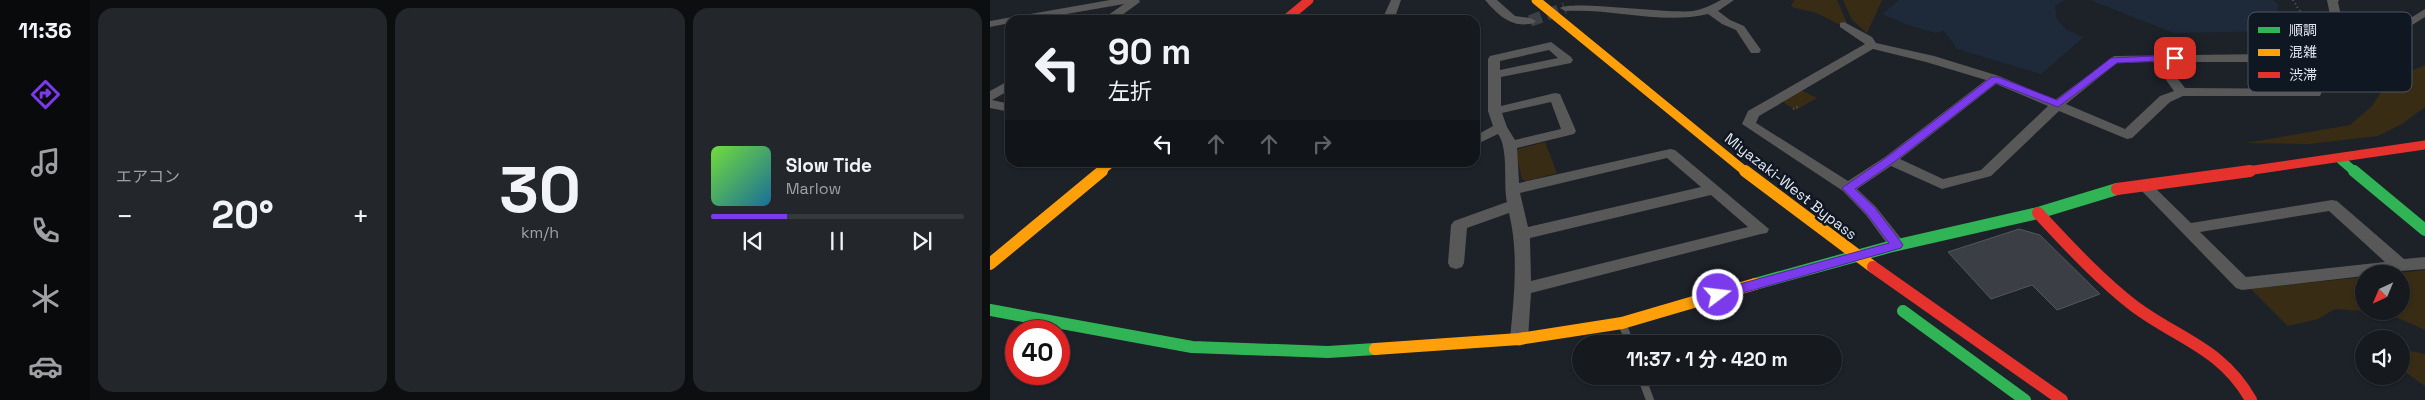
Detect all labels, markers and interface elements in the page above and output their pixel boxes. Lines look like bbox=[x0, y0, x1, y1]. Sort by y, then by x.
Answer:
legend bbox=[2248, 12, 2412, 92]
text: 11:36 bbox=[18, 16, 72, 44]
text: 順調 bbox=[2289, 21, 2317, 39]
text: 90 m bbox=[1108, 30, 1191, 74]
icon: left bbox=[1025, 35, 1090, 100]
pin bbox=[2154, 37, 2196, 79]
text: 混雑 bbox=[2289, 43, 2317, 61]
icon: arrive bbox=[2161, 44, 2189, 72]
text: 渋滞 bbox=[2289, 66, 2317, 84]
icon: directions bbox=[28, 77, 63, 112]
text: 左折 bbox=[1108, 77, 1152, 105]
street label: Miyazaki-West Bypass bbox=[1721, 128, 1861, 244]
icon: left bbox=[1149, 130, 1177, 158]
icon: ahead bbox=[1202, 130, 1230, 158]
icon: ahead bbox=[1255, 130, 1283, 158]
icon: right bbox=[1308, 130, 1336, 158]
icon: music bbox=[28, 145, 63, 180]
text: 30 bbox=[499, 148, 581, 231]
text: Slow Tide bbox=[786, 153, 872, 178]
text: エアコン bbox=[116, 166, 180, 187]
text: Marlow bbox=[786, 178, 841, 199]
text: 20° bbox=[212, 191, 274, 239]
text: − bbox=[116, 198, 133, 234]
text: + bbox=[352, 198, 369, 234]
icon: phone bbox=[28, 213, 63, 248]
text: km/h bbox=[521, 222, 559, 243]
icon: previous bbox=[739, 227, 767, 255]
icon: pause bbox=[823, 227, 851, 255]
icon: next bbox=[908, 227, 936, 255]
north arrow bbox=[2355, 265, 2410, 320]
map controls bbox=[2355, 265, 2410, 385]
position arrow bbox=[1691, 268, 1743, 320]
icon: climate bbox=[28, 281, 63, 316]
speed limit sign: 40 bbox=[1005, 320, 1070, 385]
button: sound bbox=[2355, 330, 2410, 385]
text: 11:37 · 1 分 · 420 m bbox=[1626, 347, 1788, 372]
icon: car bbox=[28, 349, 63, 384]

